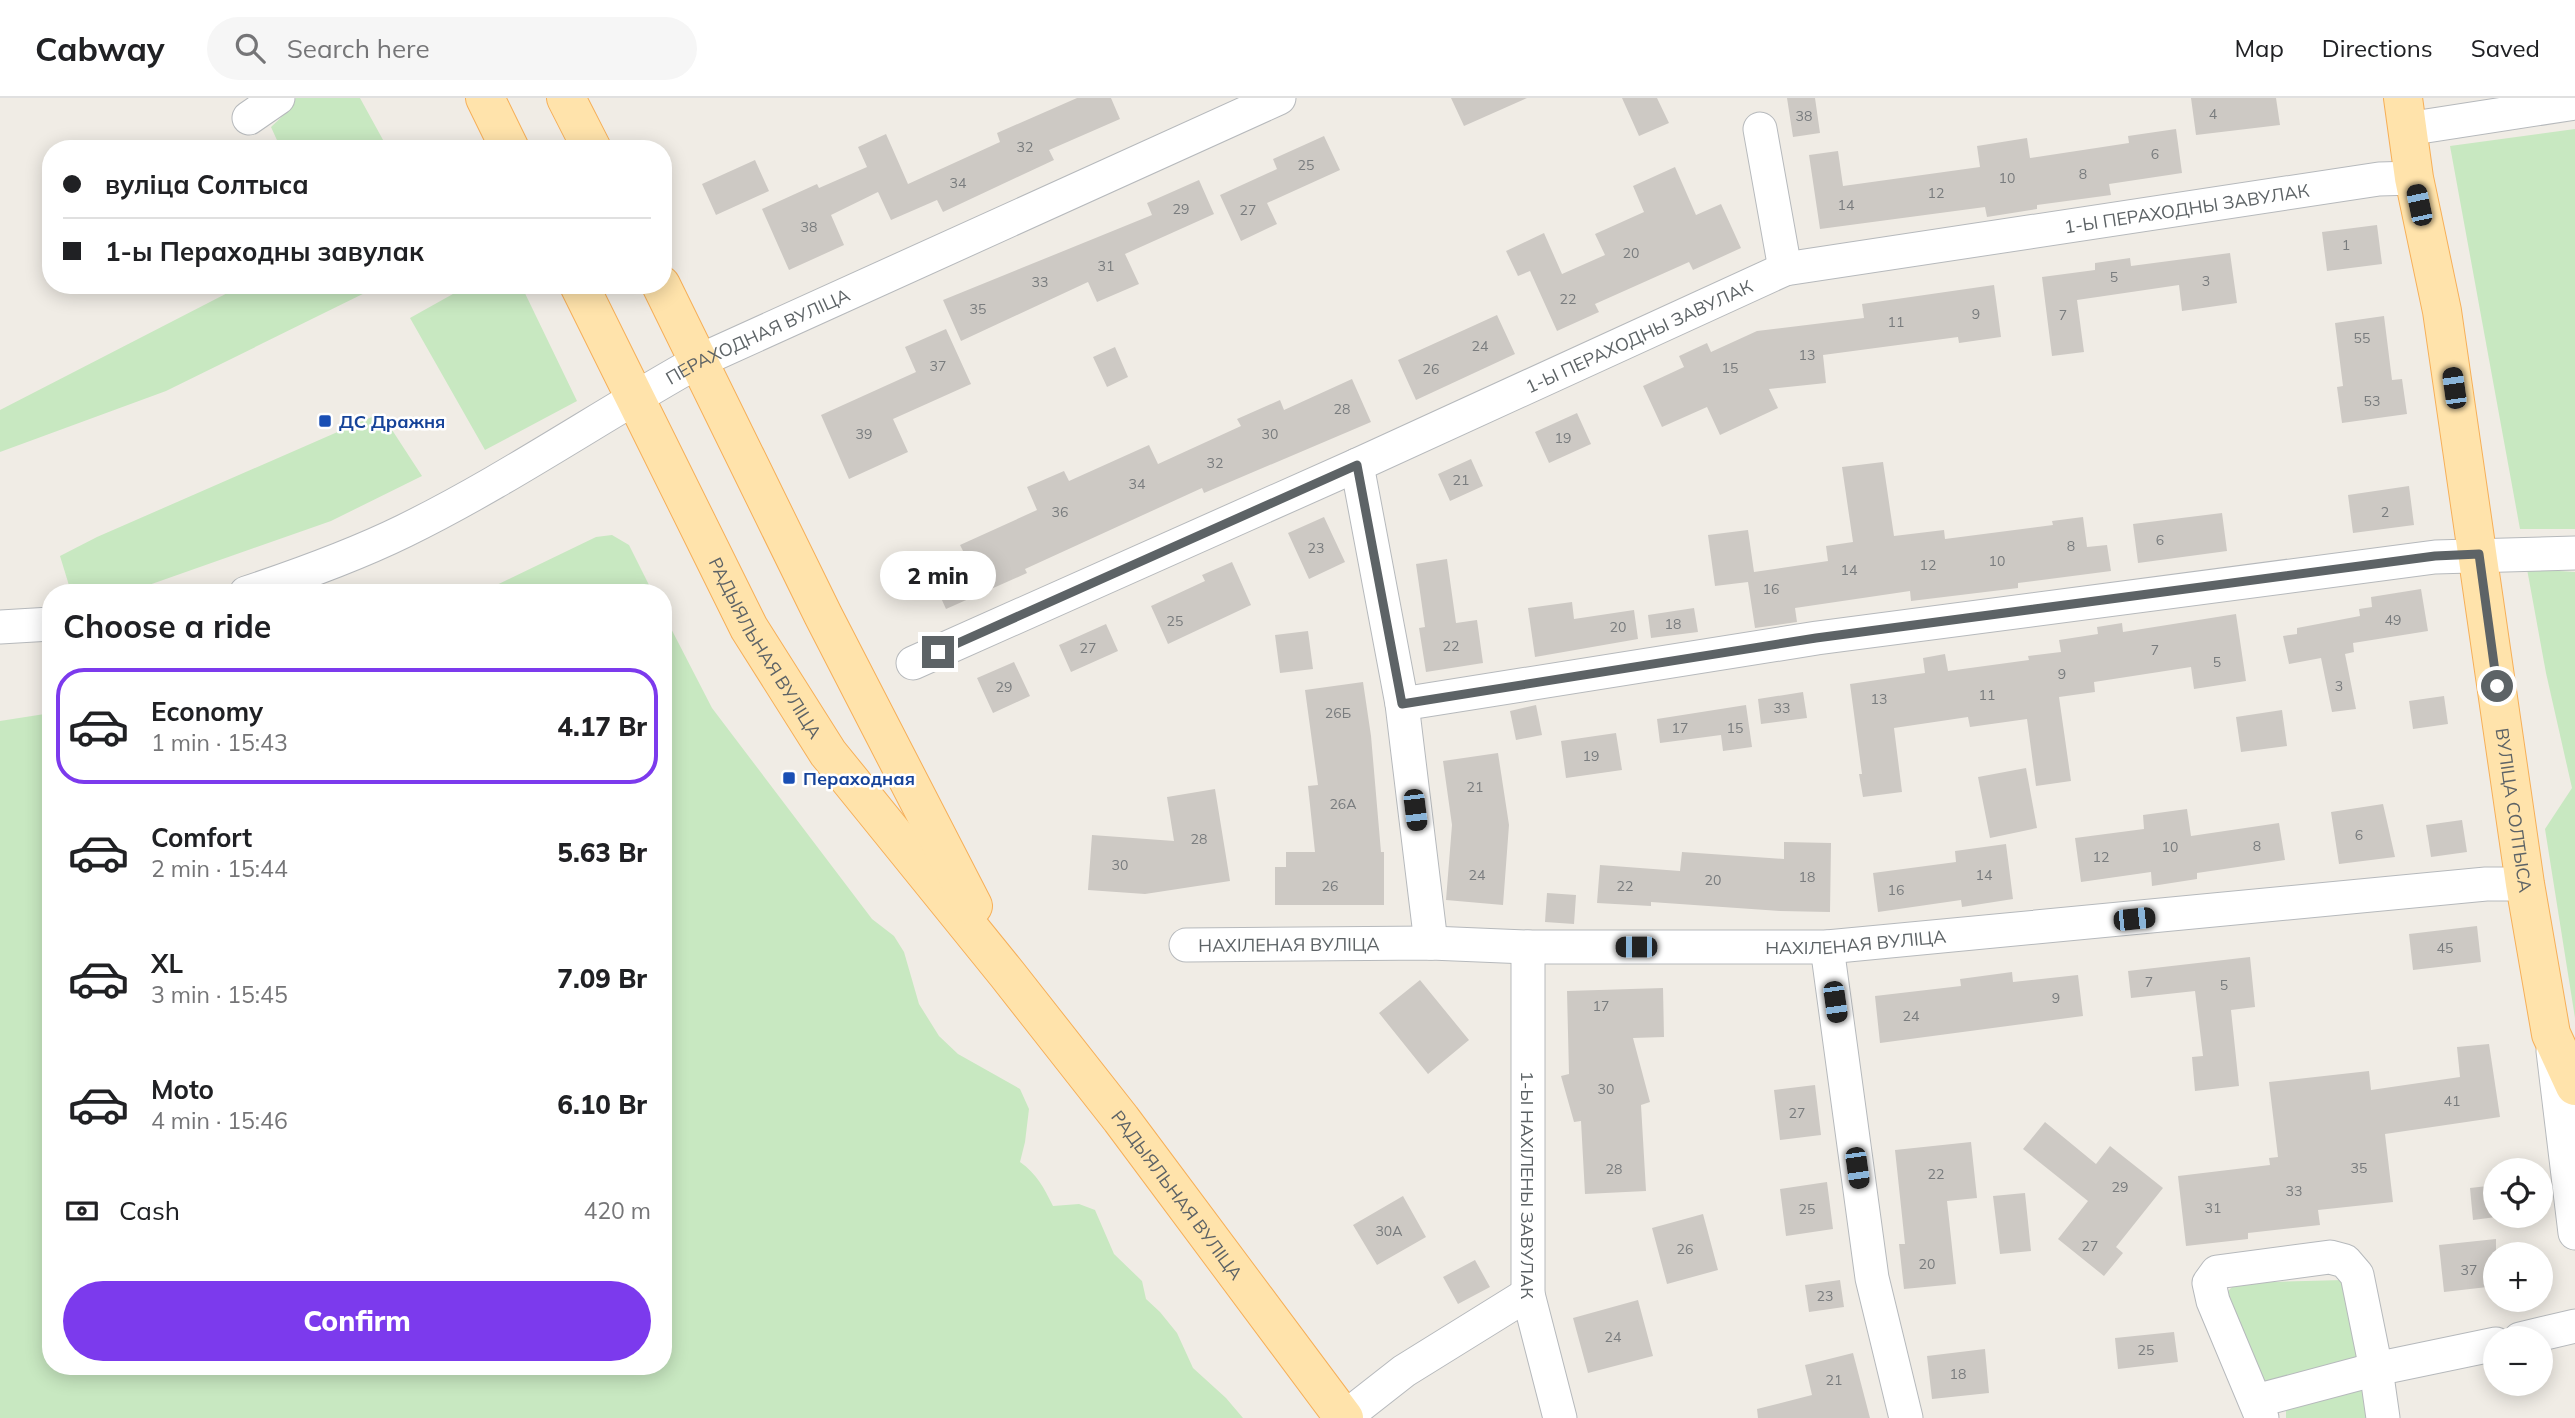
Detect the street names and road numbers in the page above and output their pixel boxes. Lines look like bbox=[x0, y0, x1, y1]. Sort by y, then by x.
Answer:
street label: 1-Ы ПЕРАХОДНЫ ЗАВУЛАК bbox=[2062, 178, 2311, 238]
street label: 1-Ы ПЕРАХОДНЫ ЗАВУЛАК bbox=[1521, 274, 1756, 398]
street label: ПЕРАХОДНАЯ ВУЛІЦА bbox=[661, 283, 853, 389]
street label: РАДЫЯЛЬНАЯ ВУЛІЦА bbox=[704, 553, 827, 742]
street label: ВУЛІЦА СОЛТЫСА bbox=[2491, 726, 2538, 894]
street label: НАХІЛЕНАЯ ВУЛІЦА bbox=[1765, 924, 1947, 959]
street label: НАХІЛЕНАЯ ВУЛІЦА bbox=[1198, 932, 1380, 956]
street label: 1-Ы НАХІЛЕНЫ ЗАВУЛАК bbox=[1517, 1071, 1540, 1299]
street label: РАДЫЯЛЬНАЯ ВУЛІЦА bbox=[1107, 1105, 1248, 1284]

